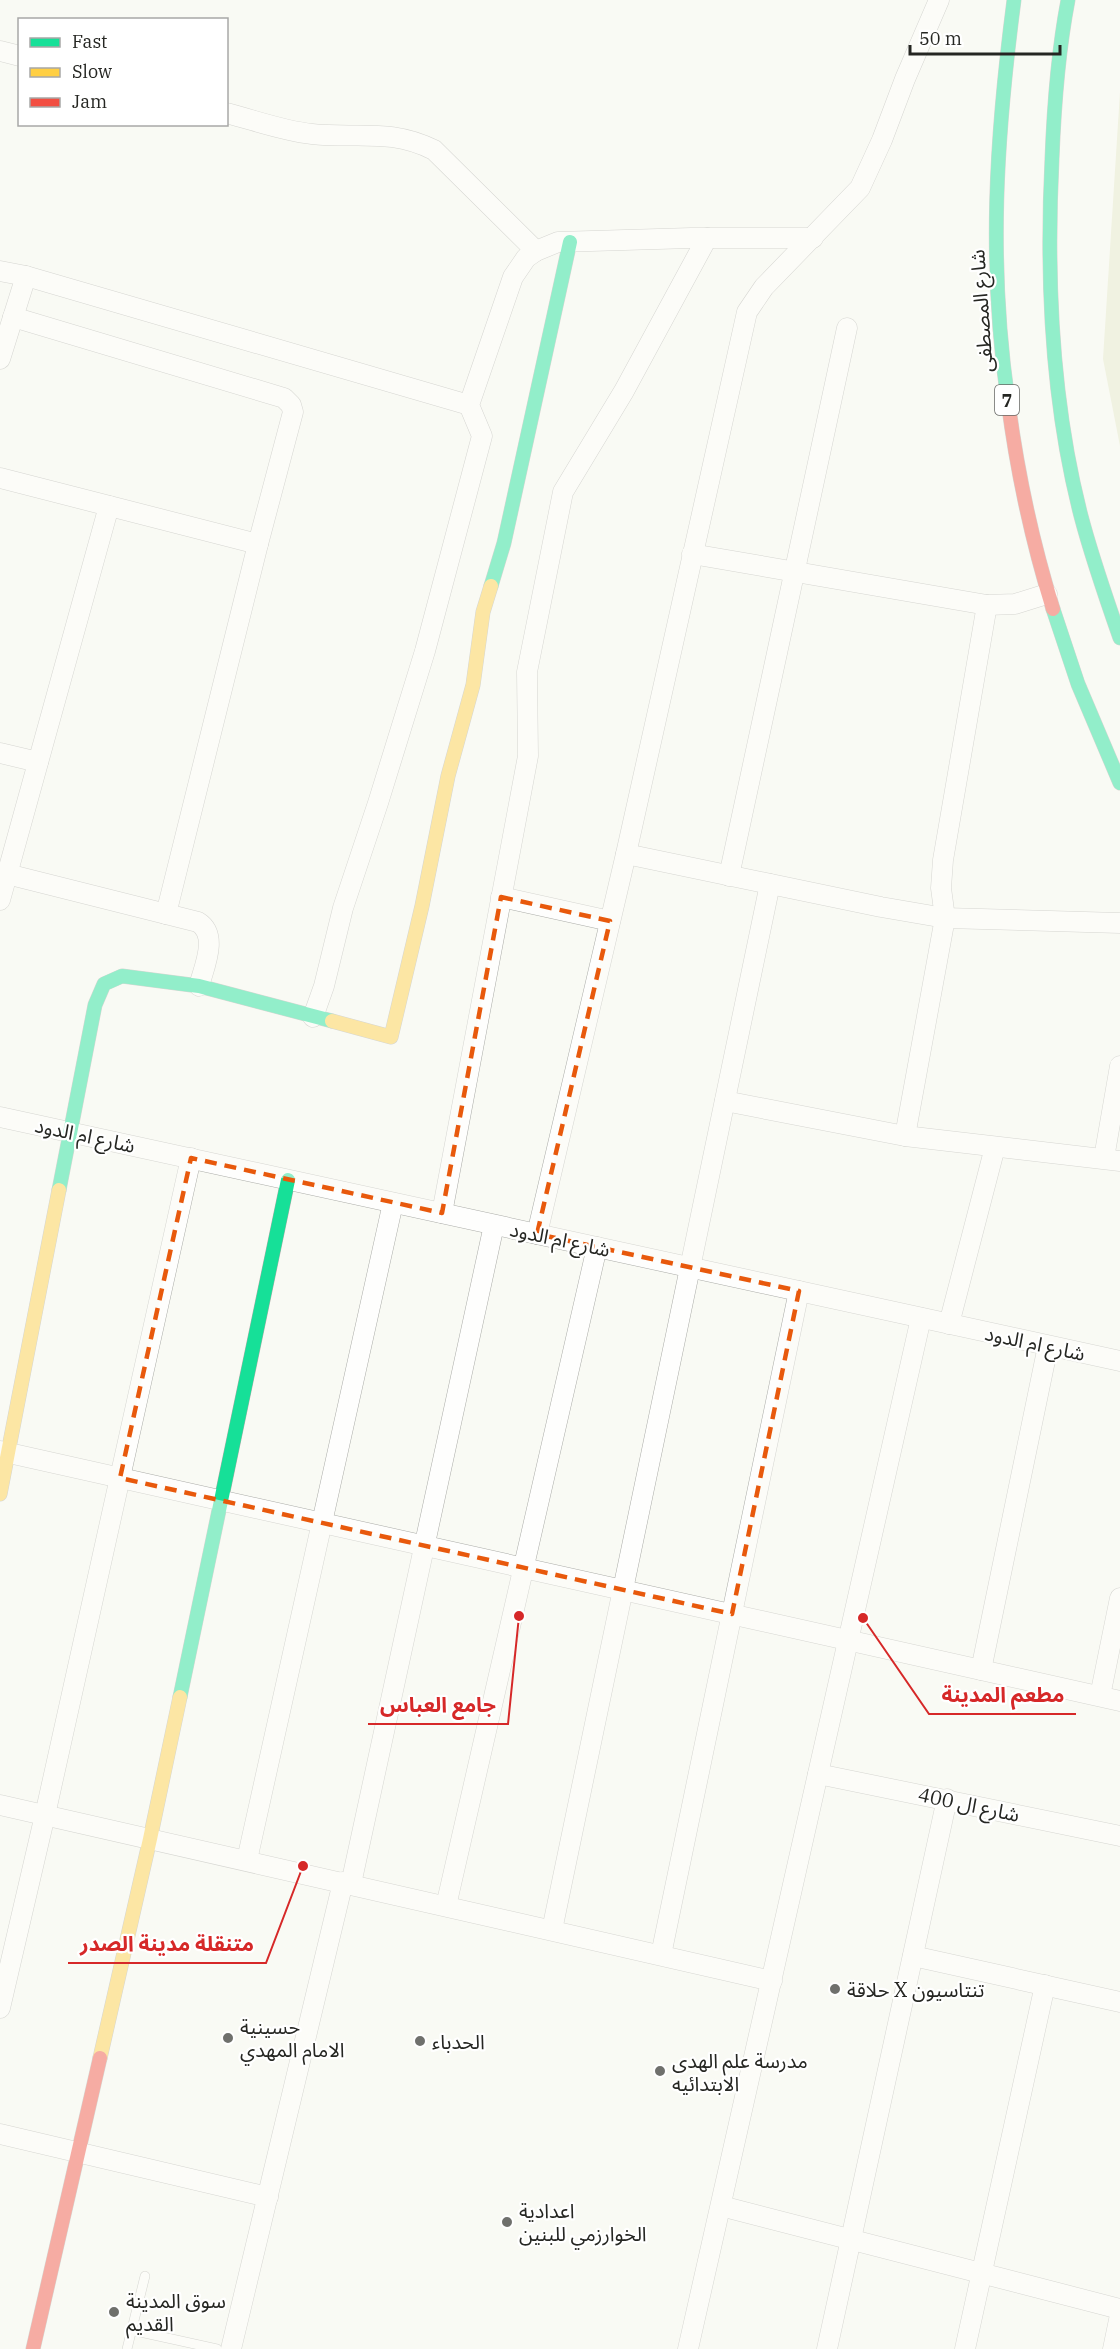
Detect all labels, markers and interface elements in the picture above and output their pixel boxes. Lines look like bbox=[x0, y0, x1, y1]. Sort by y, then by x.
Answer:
legend bbox=[18, 18, 228, 126]
scale bar bbox=[910, 18, 1060, 56]
text: 50 m bbox=[919, 27, 962, 50]
text: Fast bbox=[72, 30, 107, 53]
text: Slow bbox=[72, 60, 112, 83]
text: Jam bbox=[72, 90, 107, 113]
street label: شارع المصطفى bbox=[963, 249, 1001, 373]
road number: 7 bbox=[995, 385, 1019, 415]
street label: شارع ام الدود bbox=[32, 1111, 138, 1161]
street label: شارع ام الدود bbox=[507, 1215, 613, 1265]
street label: شارع ام الدود bbox=[982, 1319, 1088, 1369]
callout: مطعم المدينة bbox=[929, 1675, 1076, 1714]
text: مطعم المدينة bbox=[942, 1680, 1064, 1710]
callout: جامع العباس bbox=[368, 1685, 508, 1724]
text: جامع العباس bbox=[380, 1690, 496, 1720]
street label: شارع ال 400 bbox=[915, 1780, 1022, 1830]
callout: متنقلة مدينة الصدر bbox=[68, 1924, 266, 1963]
text: متنقلة مدينة الصدر bbox=[79, 1929, 254, 1957]
place label: حلاقة X تنتاسيون bbox=[847, 1976, 985, 2003]
marker: حلاقة X تنتاسيون bbox=[828, 1982, 842, 1996]
place label: حسينية الامام المهدي bbox=[240, 2013, 345, 2065]
place label: الحدباء bbox=[432, 2028, 485, 2055]
marker: حسينية الامام المهدي bbox=[221, 2031, 235, 2045]
marker: الحدباء bbox=[413, 2034, 427, 2048]
place label: مدرسة علم الهدى الابتدائيه bbox=[672, 2047, 808, 2097]
marker: مدرسة علم الهدى الابتدائيه bbox=[653, 2064, 667, 2078]
place label: اعدادية الخوارزمي للبنين bbox=[519, 2197, 647, 2249]
marker: اعدادية الخوارزمي للبنين bbox=[500, 2215, 514, 2229]
place label: سوق المدينة القديم bbox=[126, 2287, 226, 2339]
marker: سوق المدينة القديم bbox=[107, 2305, 121, 2319]

